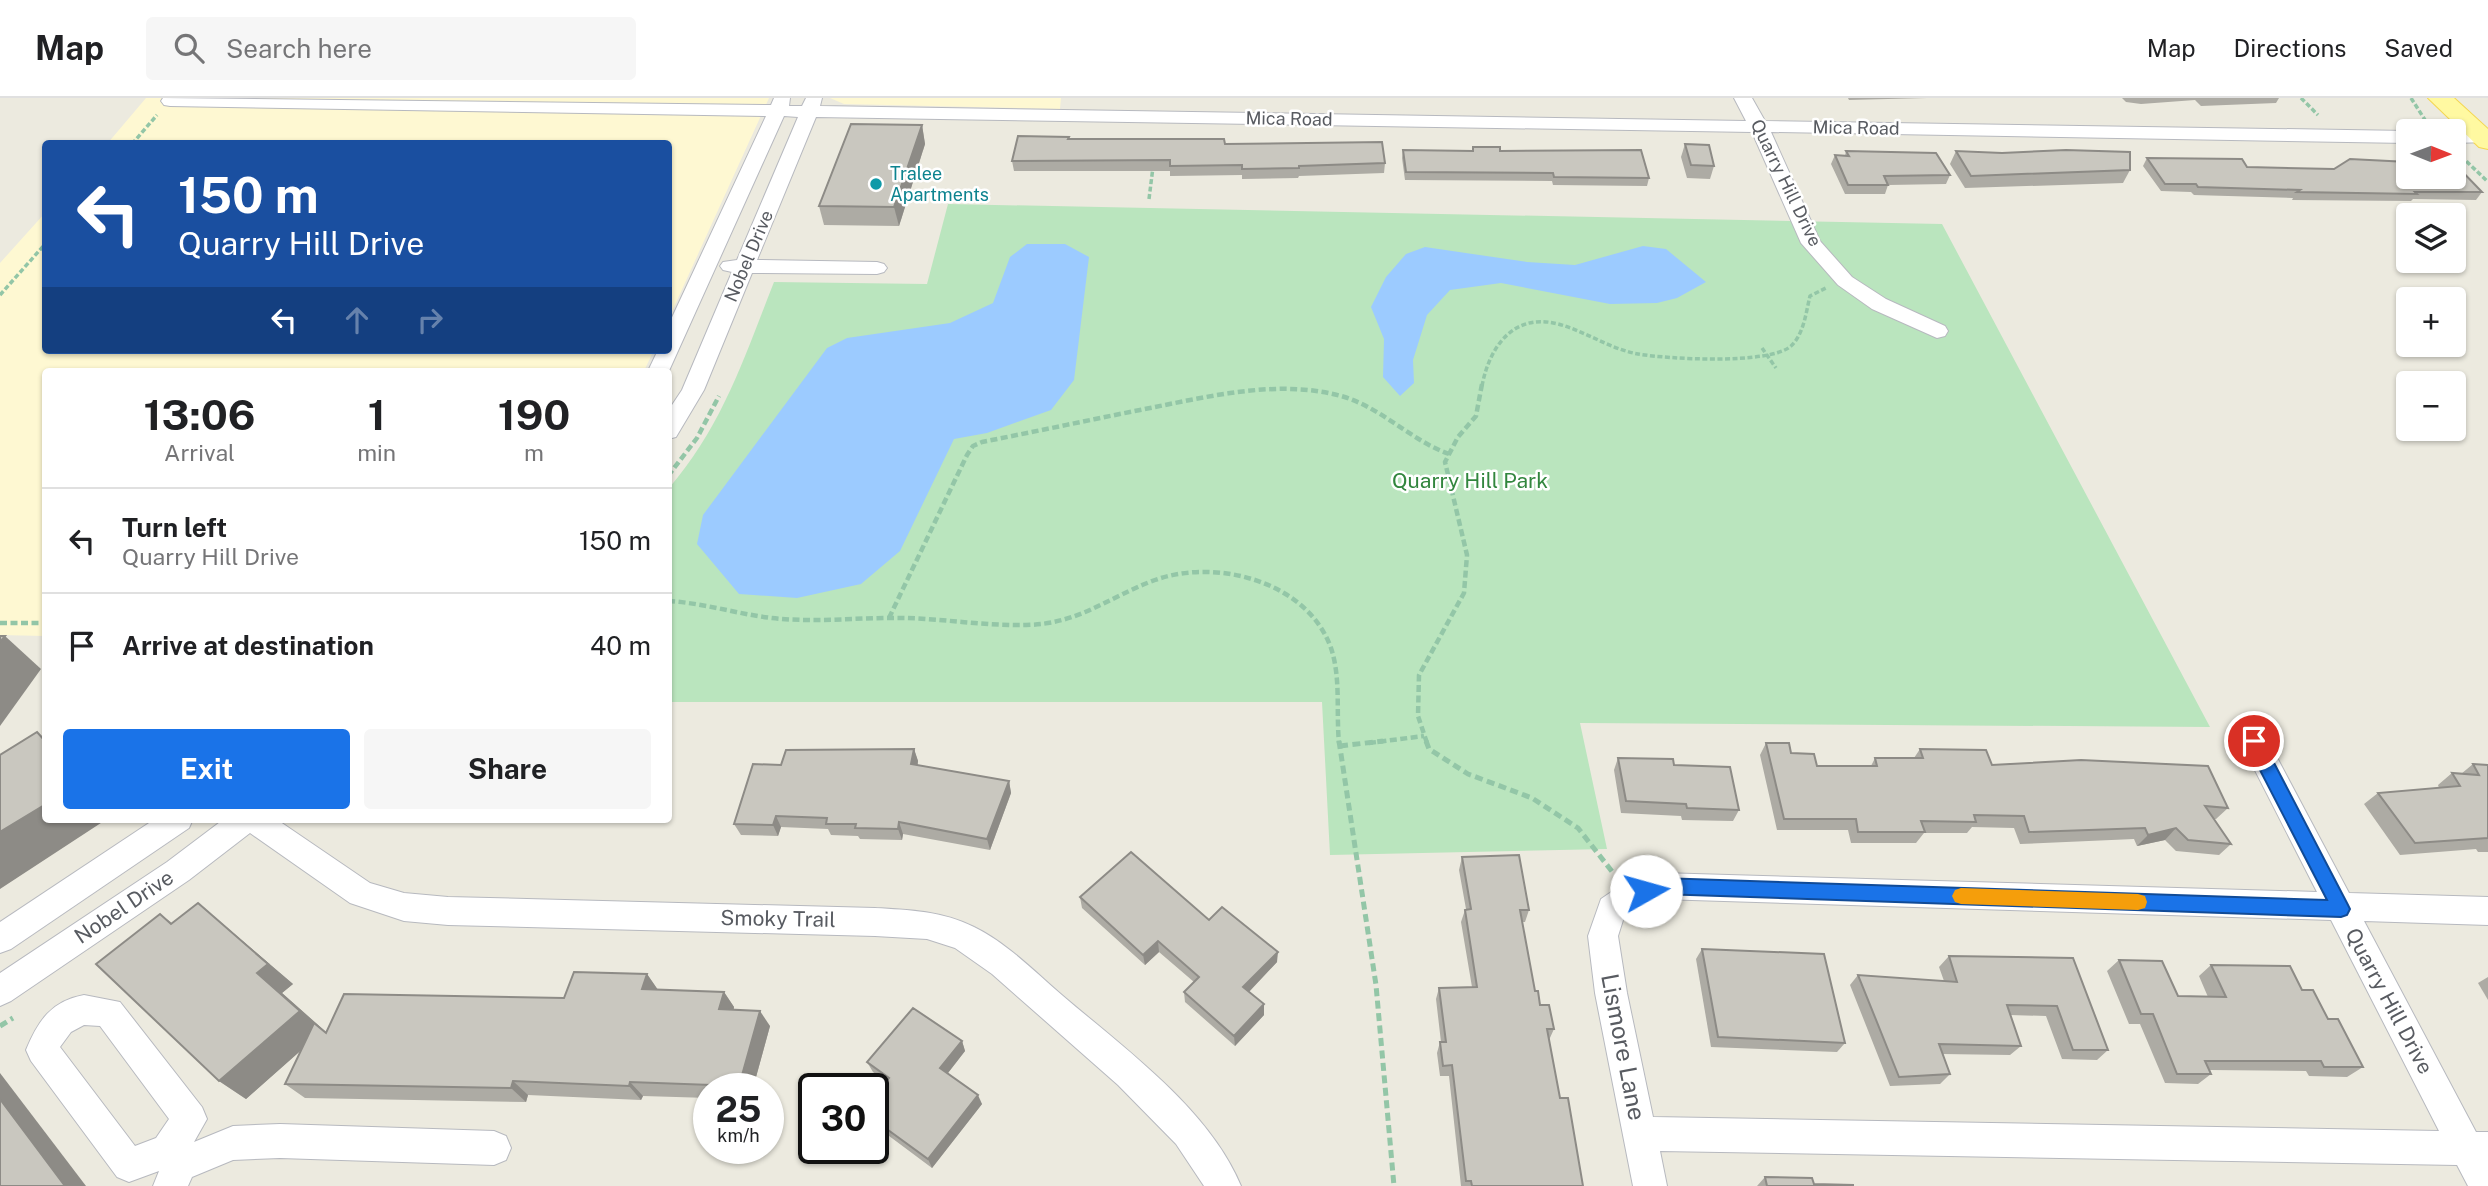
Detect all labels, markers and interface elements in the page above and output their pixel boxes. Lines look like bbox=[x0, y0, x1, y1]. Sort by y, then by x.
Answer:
search box bbox=[146, 17, 636, 80]
text: Map bbox=[35, 29, 104, 67]
icon: search bbox=[170, 29, 208, 67]
text: Search here bbox=[226, 33, 372, 64]
text: Map bbox=[2147, 34, 2196, 62]
text: Directions bbox=[2234, 34, 2346, 62]
text: Saved bbox=[2384, 34, 2453, 62]
street label: Mica Road bbox=[1245, 107, 1333, 130]
street label: Quarry Hill Drive bbox=[1747, 116, 1826, 250]
street label: Mica Road bbox=[1812, 116, 1900, 139]
north arrow bbox=[2396, 119, 2466, 189]
map controls bbox=[2396, 119, 2466, 441]
place label: Tralee Apartments bbox=[890, 163, 989, 205]
text: 150 m bbox=[178, 166, 319, 224]
icon: left bbox=[63, 168, 154, 259]
marker: Tralee Apartments bbox=[868, 176, 884, 192]
button: layers bbox=[2396, 203, 2466, 273]
street label: Nobel Drive bbox=[720, 207, 777, 305]
text: Quarry Hill Drive bbox=[178, 225, 424, 262]
button: + bbox=[2396, 287, 2466, 357]
icon: left bbox=[265, 301, 303, 339]
icon: ahead bbox=[338, 301, 376, 339]
icon: right bbox=[411, 301, 449, 339]
button: − bbox=[2396, 371, 2466, 441]
text: 13:06 bbox=[144, 390, 256, 439]
text: 1 bbox=[368, 390, 386, 439]
text: 190 bbox=[498, 390, 570, 439]
text: Arrival bbox=[164, 439, 235, 466]
text: min bbox=[357, 439, 396, 466]
text: m bbox=[524, 439, 544, 466]
park label: Quarry Hill Park bbox=[1392, 468, 1548, 493]
text: Turn left bbox=[122, 512, 227, 543]
icon: left bbox=[63, 522, 101, 560]
text: 150 m bbox=[579, 525, 651, 556]
text: Quarry Hill Drive bbox=[122, 543, 299, 570]
icon: arrive bbox=[63, 627, 101, 665]
text: Arrive at destination bbox=[122, 630, 374, 661]
text: 40 m bbox=[590, 630, 651, 661]
pin bbox=[2224, 711, 2284, 771]
icon: arrive bbox=[2235, 722, 2273, 760]
button: Exit bbox=[63, 729, 350, 809]
button: Share bbox=[364, 729, 651, 809]
position arrow bbox=[1609, 854, 1683, 928]
street label: Nobel Drive bbox=[70, 864, 178, 949]
street label: Smoky Trail bbox=[720, 905, 836, 932]
street label: Quarry Hill Drive bbox=[2340, 924, 2438, 1078]
street label: Lismore Lane bbox=[1596, 971, 1652, 1123]
speed limit sign: 30 bbox=[798, 1073, 889, 1164]
text: 25 bbox=[716, 1089, 761, 1130]
text: km/h bbox=[717, 1125, 760, 1146]

